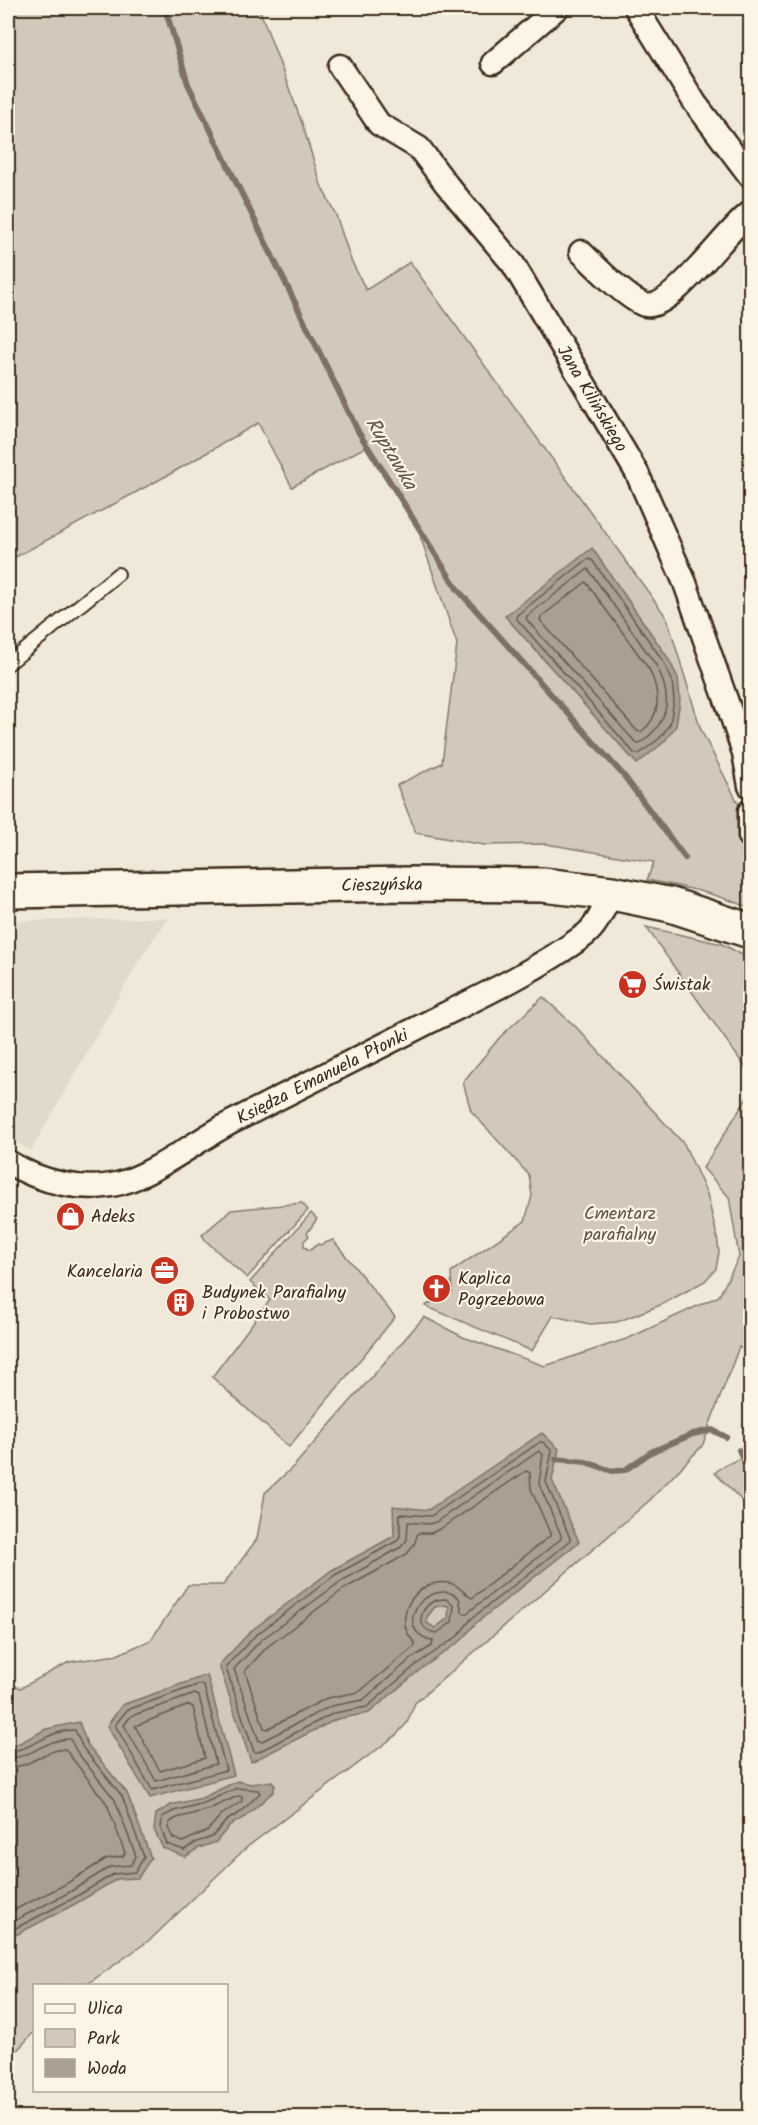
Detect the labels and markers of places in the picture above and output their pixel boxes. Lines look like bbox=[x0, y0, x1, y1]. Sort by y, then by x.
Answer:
supermarket icon: Świstak bbox=[616, 968, 648, 1000]
place label: Świstak bbox=[653, 971, 711, 1000]
shop icon: Adeks bbox=[54, 1200, 86, 1232]
place label: Adeks bbox=[91, 1203, 135, 1232]
office icon: Kancelaria bbox=[148, 1255, 180, 1287]
place label: Kancelaria bbox=[67, 1258, 143, 1287]
place label: Kaplica Pogrzebowa bbox=[458, 1265, 545, 1315]
church icon: Kaplica Pogrzebowa bbox=[421, 1272, 453, 1304]
place label: Budynek Parafialny i Probostwo bbox=[202, 1279, 346, 1329]
building icon: Budynek Parafialny i Probostwo bbox=[165, 1286, 197, 1318]

